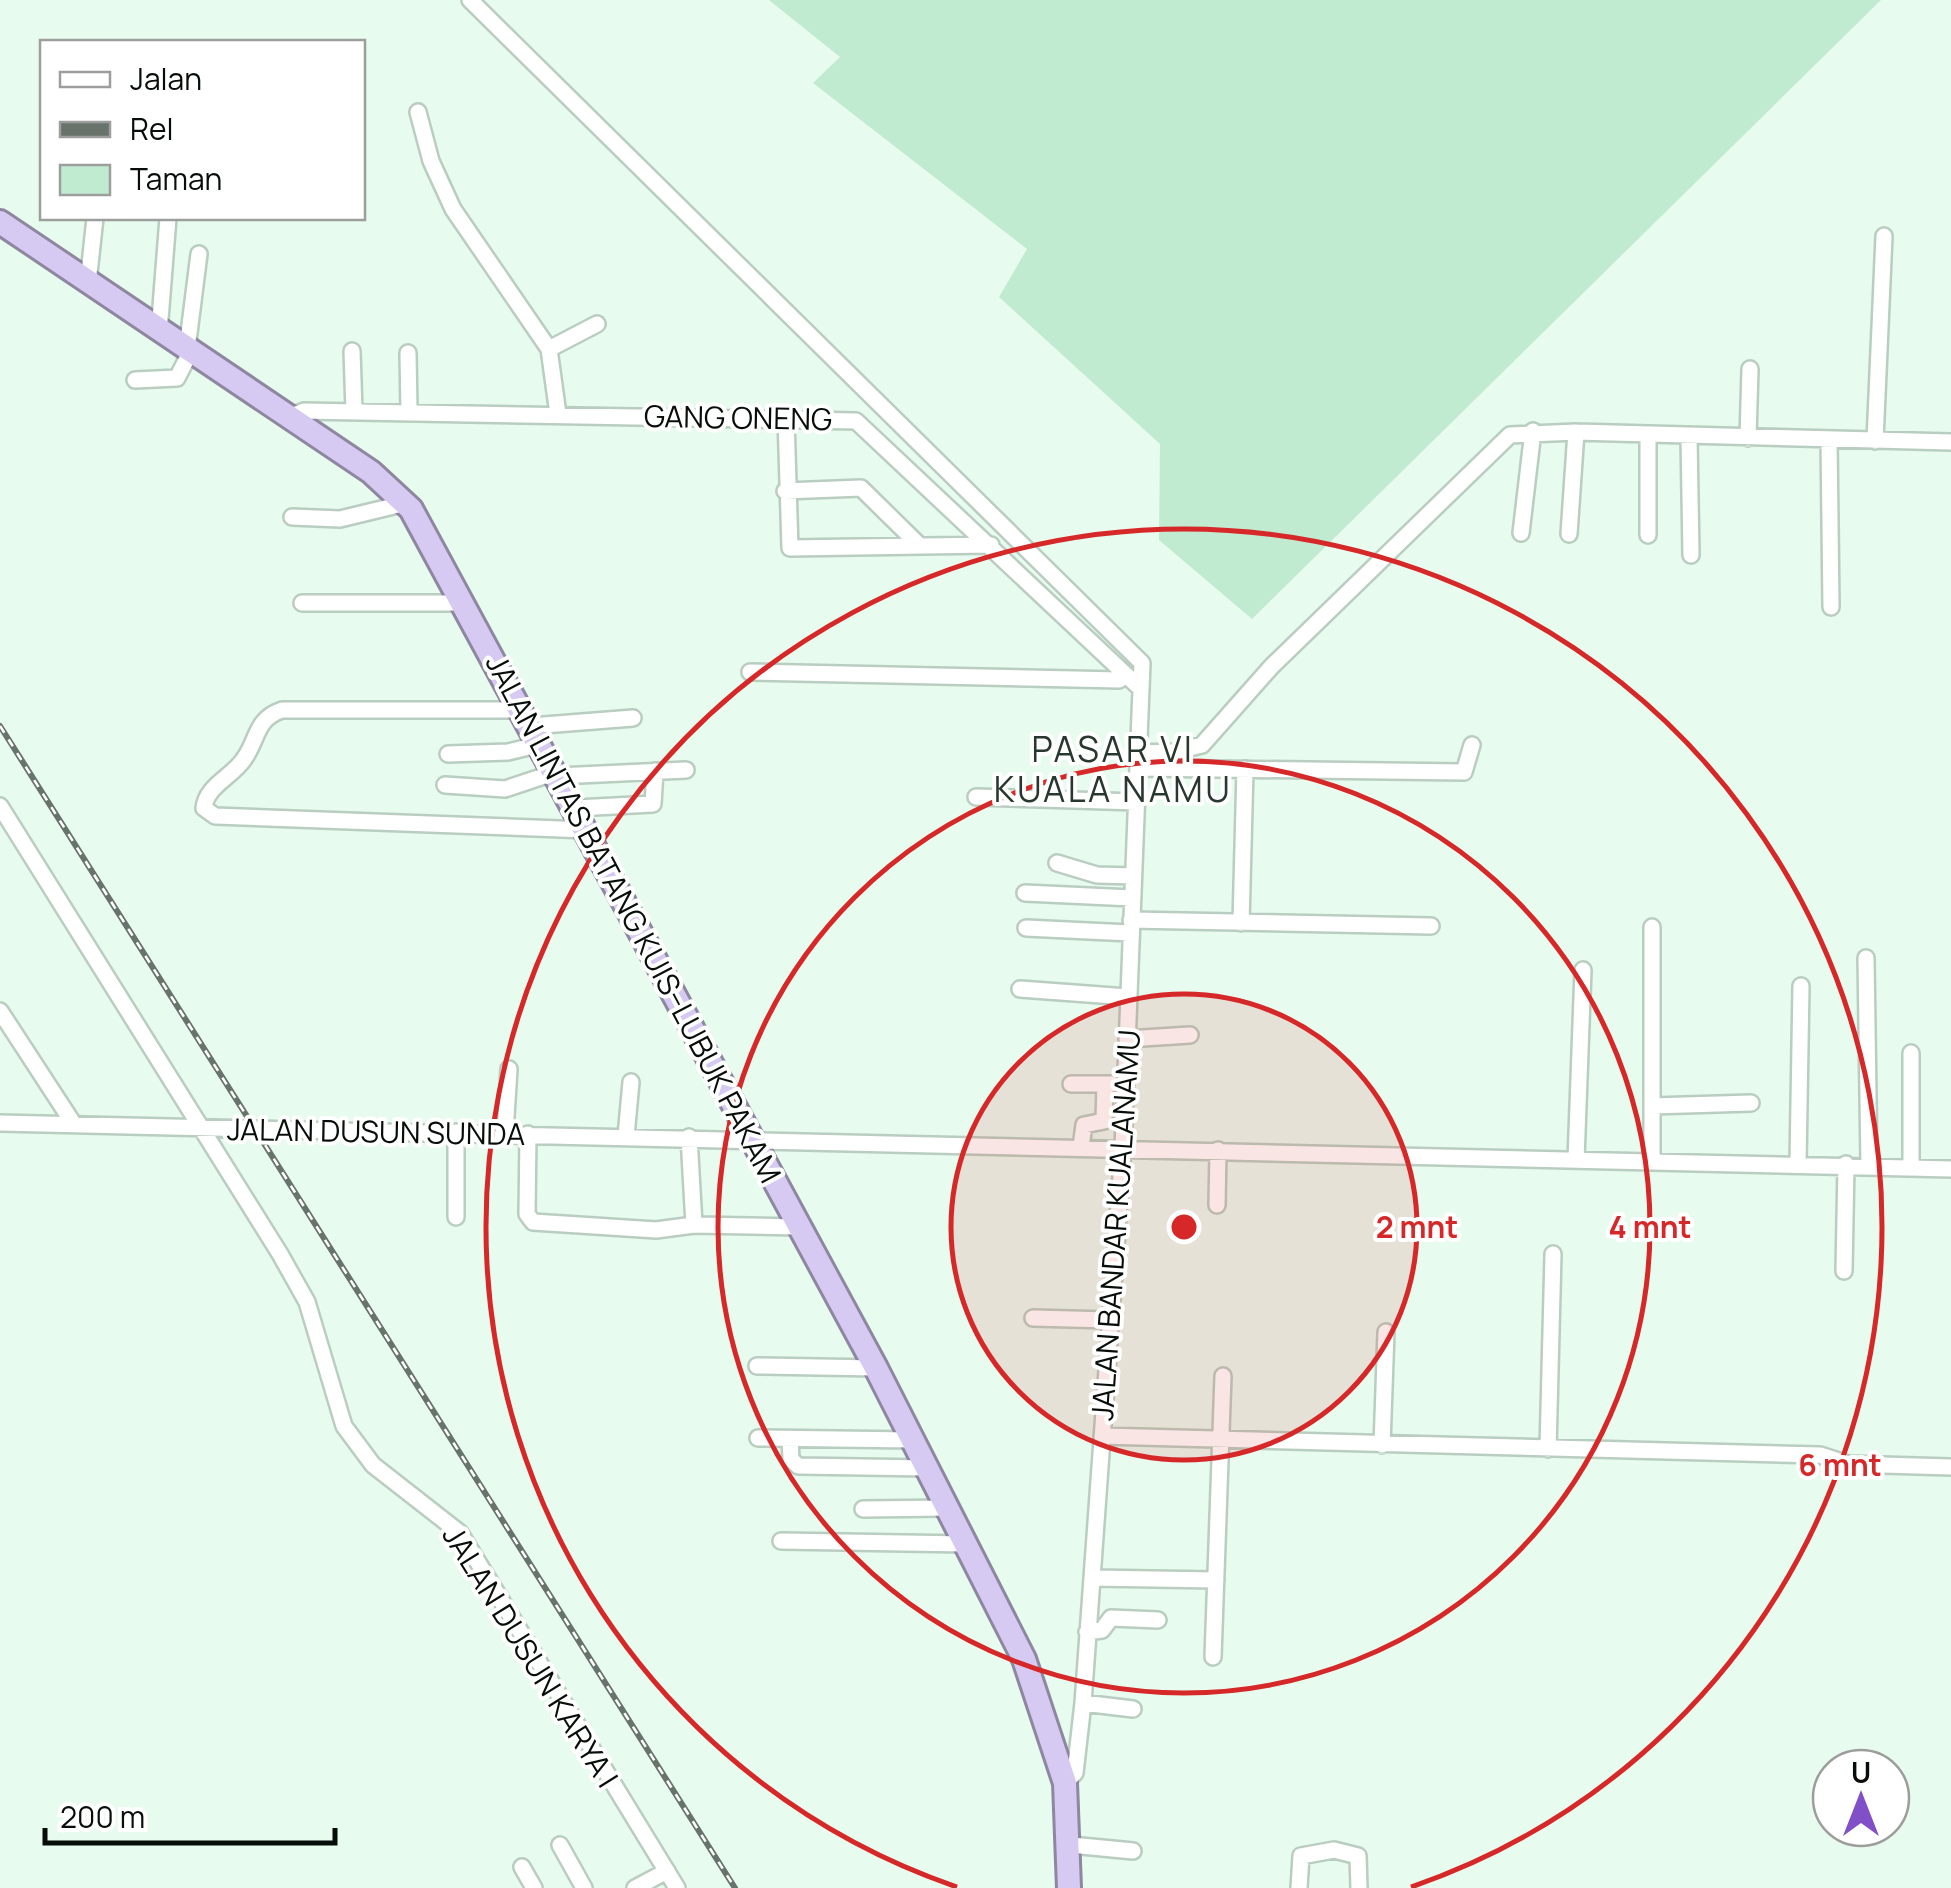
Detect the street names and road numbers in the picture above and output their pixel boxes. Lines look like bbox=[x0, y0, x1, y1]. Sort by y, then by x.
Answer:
street label: GANG ONENG bbox=[644, 395, 832, 439]
street label: JALAN LINTAS BATANG KUIS–LUBUK PAKAM bbox=[477, 647, 791, 1189]
street label: JALAN BANDAR KUALANAMU bbox=[1081, 1028, 1149, 1422]
street label: JALAN DUSUN SUNDA bbox=[227, 1108, 525, 1154]
street label: JALAN DUSUN KARYA I bbox=[434, 1517, 628, 1795]

